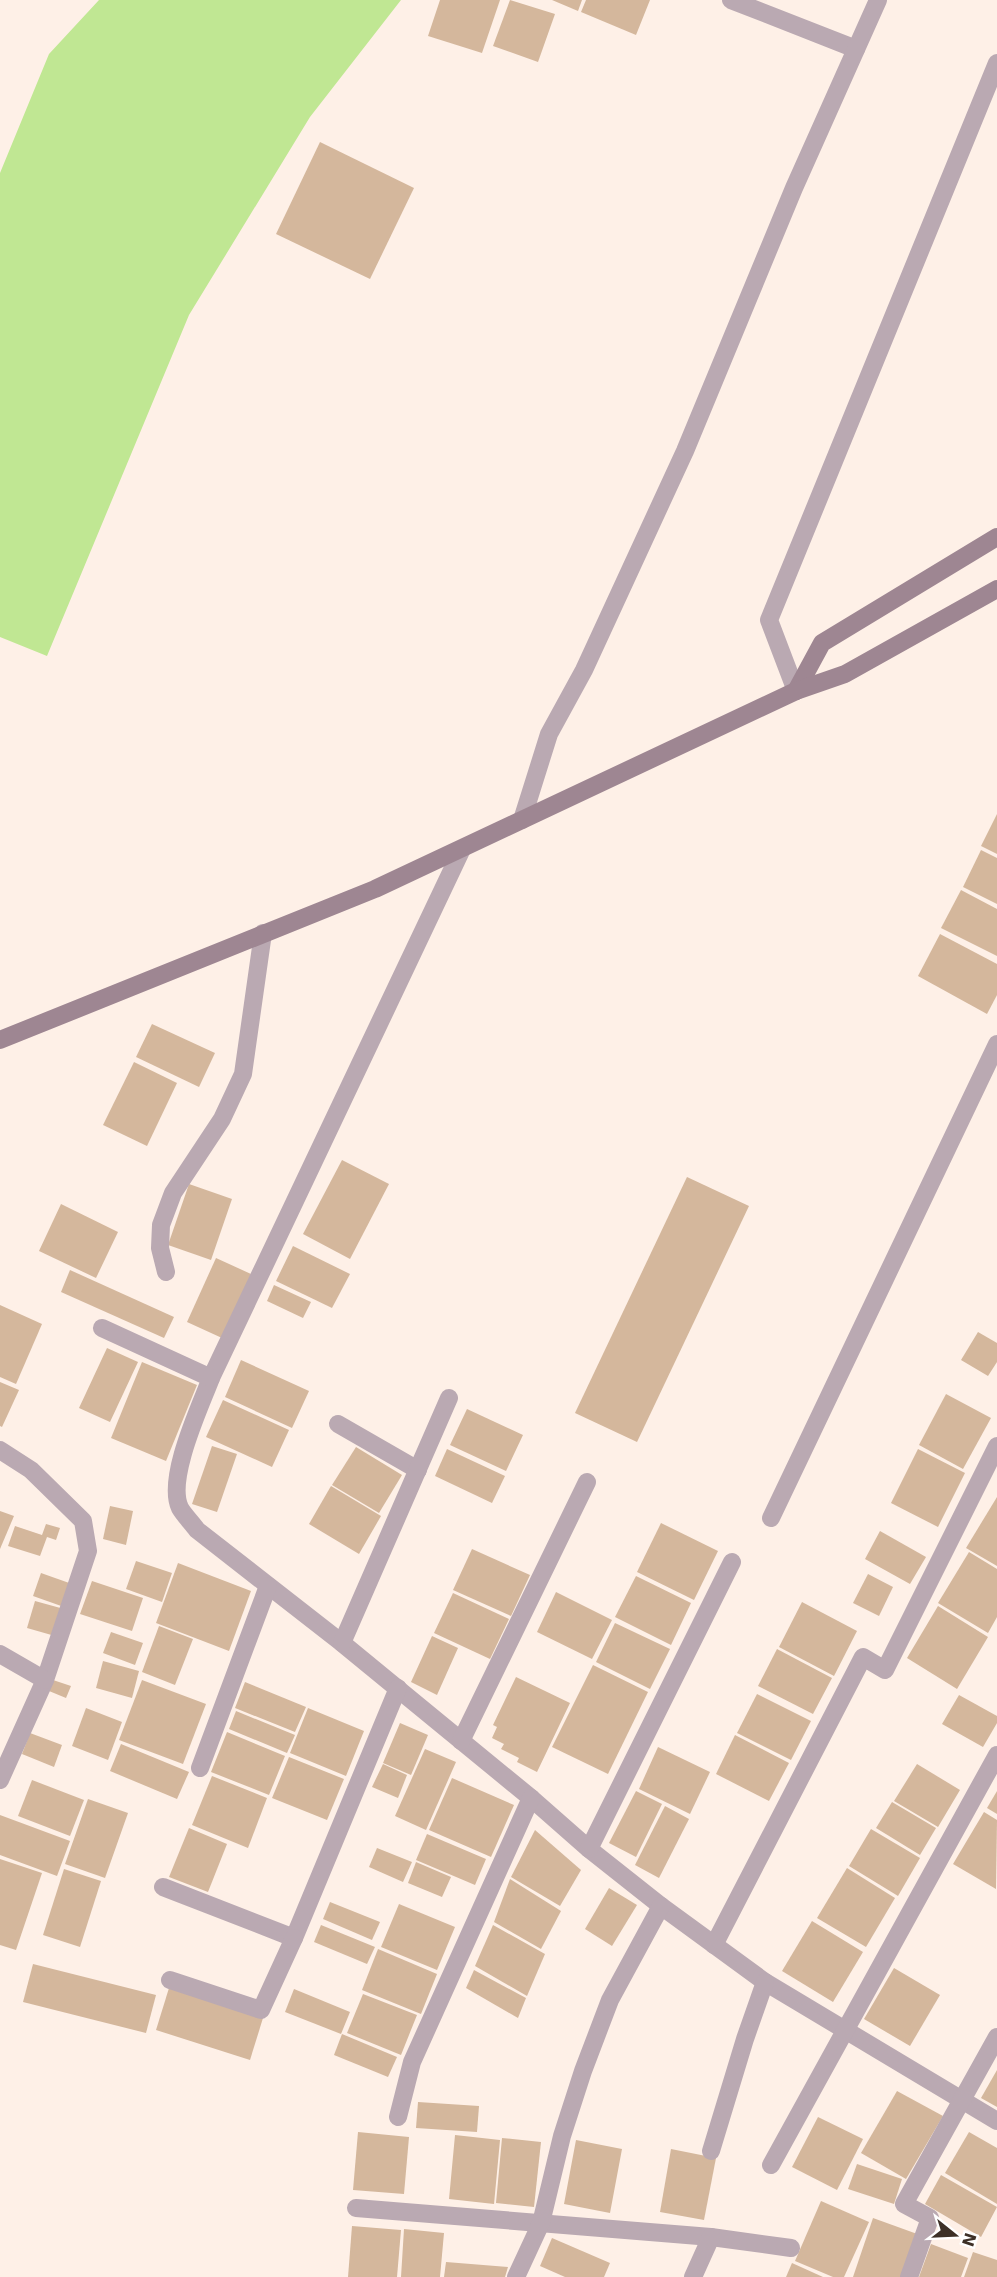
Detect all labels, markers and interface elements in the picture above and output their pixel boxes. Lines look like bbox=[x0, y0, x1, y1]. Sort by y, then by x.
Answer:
north arrow bbox=[925, 2205, 985, 2265]
text: N bbox=[958, 2230, 980, 2249]

